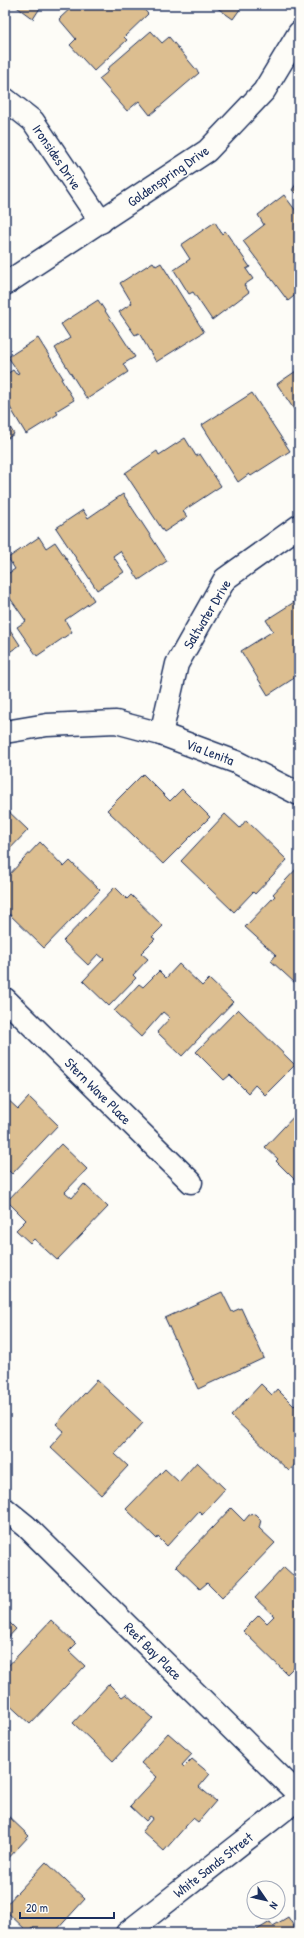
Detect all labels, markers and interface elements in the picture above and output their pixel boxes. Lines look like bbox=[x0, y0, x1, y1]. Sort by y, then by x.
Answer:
street label: Ironsides Drive bbox=[29, 120, 87, 194]
street label: Goldenspring Drive bbox=[123, 140, 213, 212]
street label: Saltwater Drive bbox=[178, 575, 235, 652]
street label: Via Lenita bbox=[183, 734, 238, 770]
street label: Stern Wave Place bbox=[61, 1053, 136, 1128]
street label: Reef Bay Place bbox=[120, 1618, 187, 1685]
street label: White Sands Street bbox=[169, 1827, 257, 1902]
north arrow bbox=[246, 1880, 286, 1920]
scale bar bbox=[20, 1894, 114, 1920]
text: 20 m bbox=[26, 1899, 48, 1916]
text: N bbox=[267, 1899, 282, 1912]

